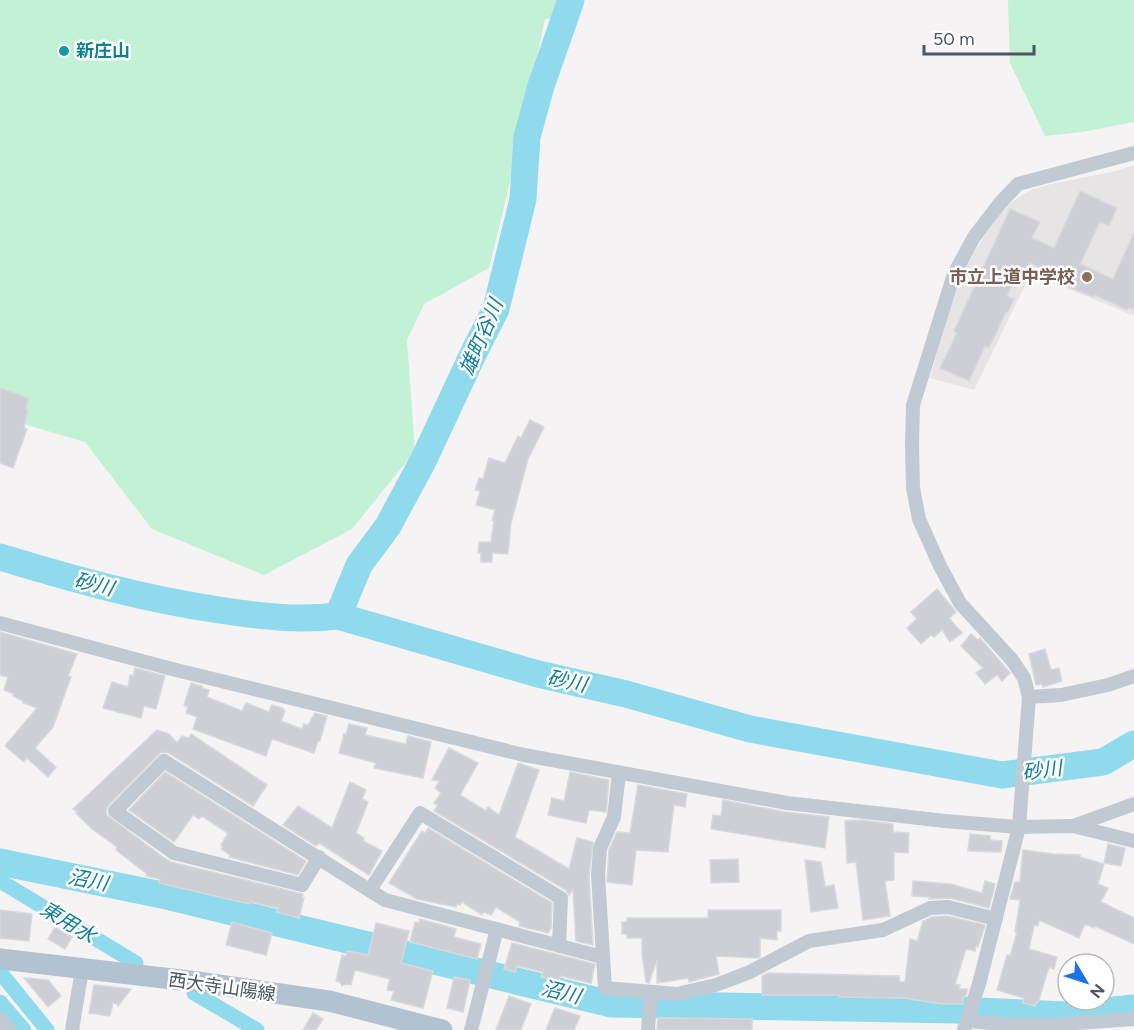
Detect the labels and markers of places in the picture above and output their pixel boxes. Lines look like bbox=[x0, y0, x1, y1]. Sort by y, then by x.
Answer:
place label: 新庄山 bbox=[76, 40, 130, 62]
marker: 新庄山 bbox=[57, 44, 71, 58]
place label: 市立上道中学校 bbox=[949, 266, 1075, 288]
marker: 市立上道中学校 bbox=[1080, 270, 1094, 284]

